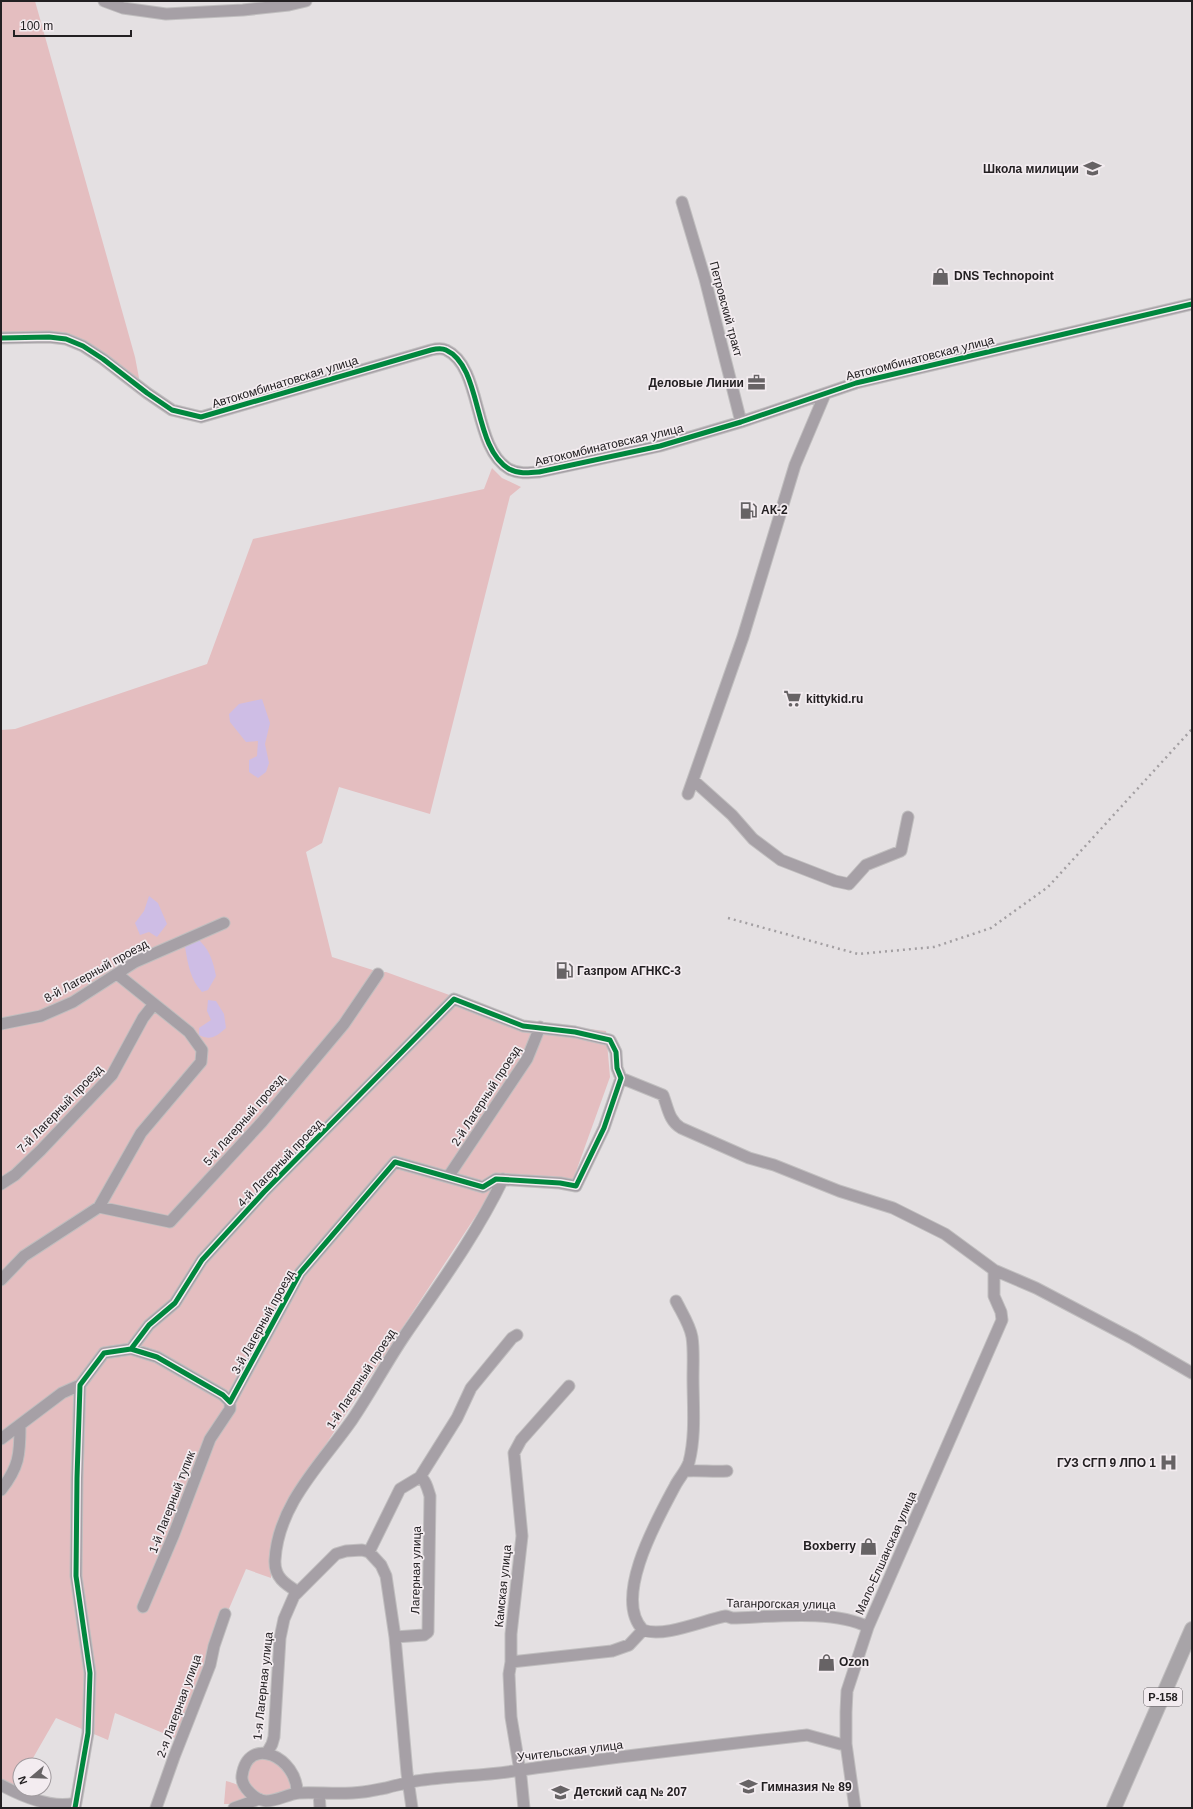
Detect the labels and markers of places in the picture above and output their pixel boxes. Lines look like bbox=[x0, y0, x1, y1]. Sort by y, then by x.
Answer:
school or university icon: Школа милиции bbox=[1082, 159, 1102, 179]
place label: Школа милиции bbox=[983, 162, 1079, 176]
shop icon: DNS Technopoint bbox=[931, 266, 951, 286]
place label: DNS Technopoint bbox=[954, 269, 1054, 283]
office icon: Деловые Линии bbox=[747, 373, 767, 393]
place label: Деловые Линии bbox=[648, 376, 744, 390]
fuel station icon: АК-2 bbox=[738, 500, 758, 520]
place label: АК-2 bbox=[761, 503, 788, 517]
supermarket icon: kittykid.ru bbox=[783, 689, 803, 709]
place label: kittykid.ru bbox=[806, 692, 863, 706]
fuel station icon: Газпром АГНКС-3 bbox=[554, 961, 574, 981]
place label: Газпром АГНКС-3 bbox=[577, 964, 681, 978]
hospital icon: ГУЗ СГП 9 ЛПО 1 bbox=[1159, 1453, 1179, 1473]
place label: ГУЗ СГП 9 ЛПО 1 bbox=[1057, 1456, 1156, 1470]
shop icon: Boxberry bbox=[859, 1536, 879, 1556]
place label: Boxberry bbox=[803, 1539, 856, 1553]
shop icon: Ozon bbox=[816, 1652, 836, 1672]
place label: Ozon bbox=[839, 1655, 869, 1669]
school or university icon: Гимназия № 89 bbox=[738, 1777, 758, 1797]
place label: Гимназия № 89 bbox=[761, 1780, 852, 1794]
school or university icon: Детский сад № 207 bbox=[551, 1782, 571, 1802]
place label: Детский сад № 207 bbox=[574, 1785, 687, 1799]

